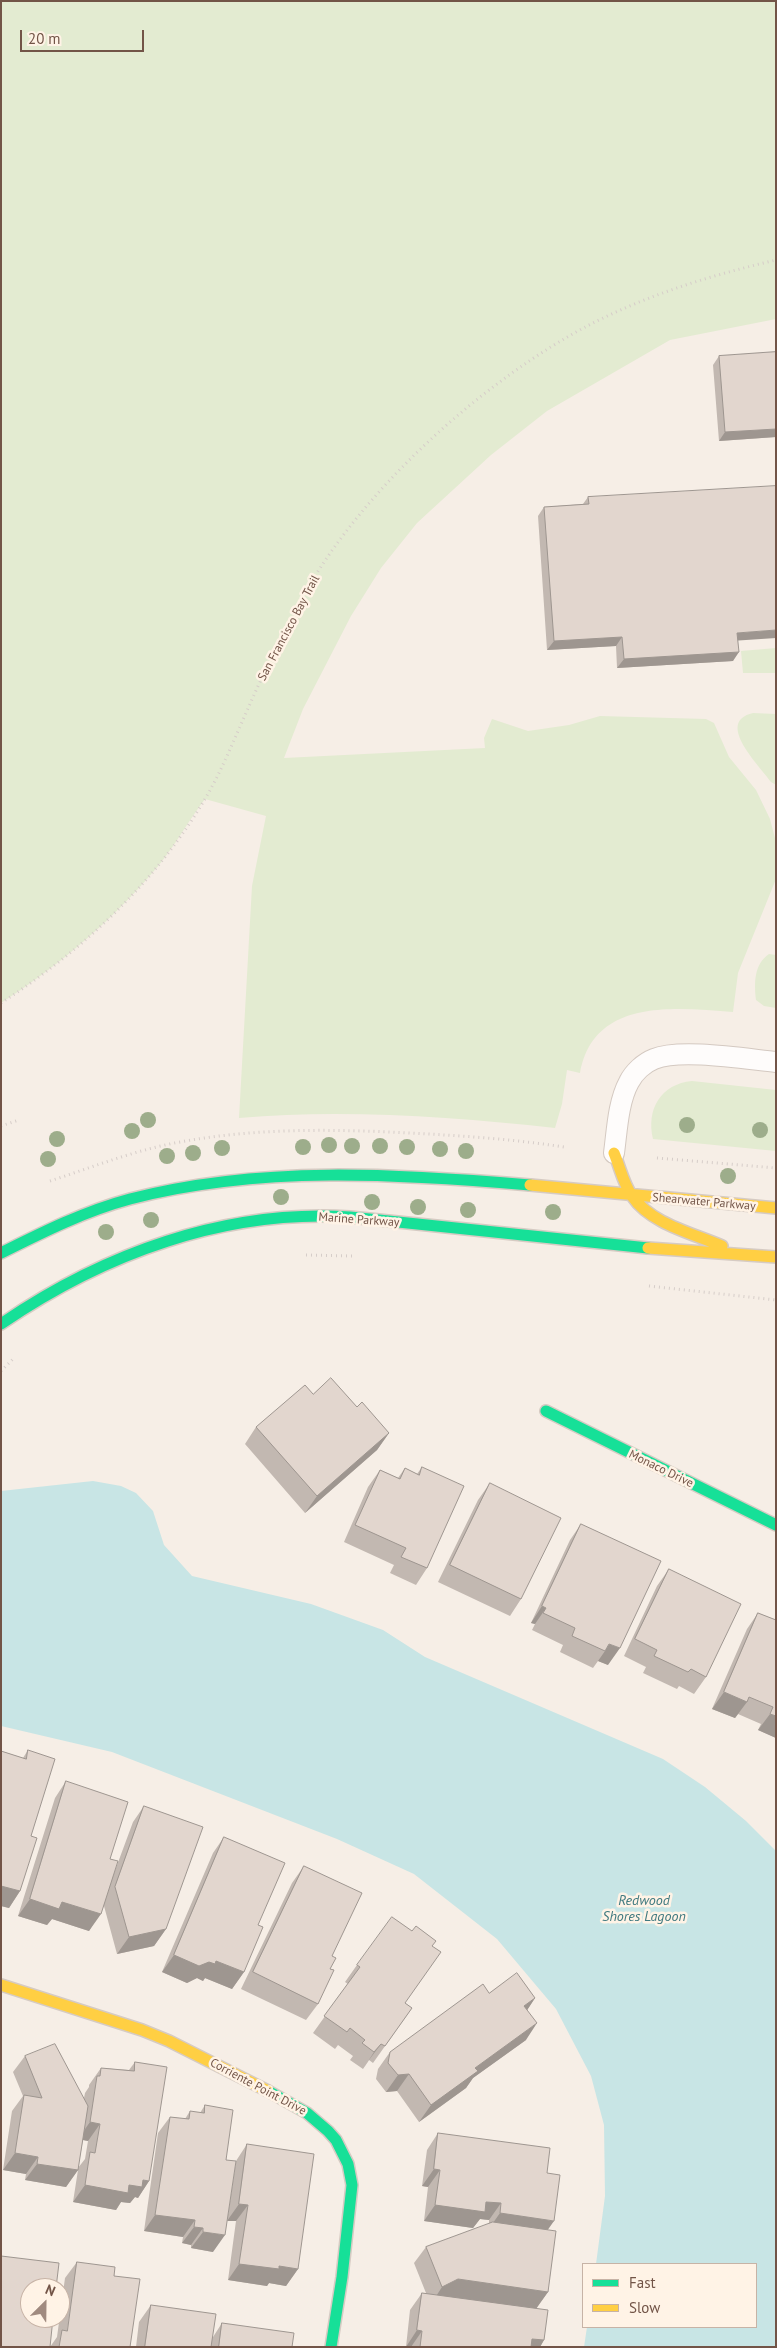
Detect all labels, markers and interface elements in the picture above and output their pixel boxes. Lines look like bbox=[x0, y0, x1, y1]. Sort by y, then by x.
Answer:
scale bar bbox=[22, 20, 146, 52]
text: 20 m bbox=[28, 29, 61, 48]
street label: San Francisco Bay Trail bbox=[255, 573, 323, 683]
street label: Shearwater Parkway bbox=[652, 1190, 756, 1214]
street label: Marine Parkway bbox=[318, 1210, 400, 1230]
street label: Monaco Drive bbox=[626, 1447, 696, 1491]
water label: Redwood Shores Lagoon bbox=[602, 1893, 686, 1925]
street label: Corriente Point Drive bbox=[207, 2056, 309, 2118]
legend bbox=[582, 2263, 757, 2328]
text: Fast bbox=[629, 2273, 656, 2292]
north arrow bbox=[20, 2278, 70, 2328]
text: N bbox=[43, 2280, 58, 2300]
text: Slow bbox=[629, 2298, 660, 2317]

